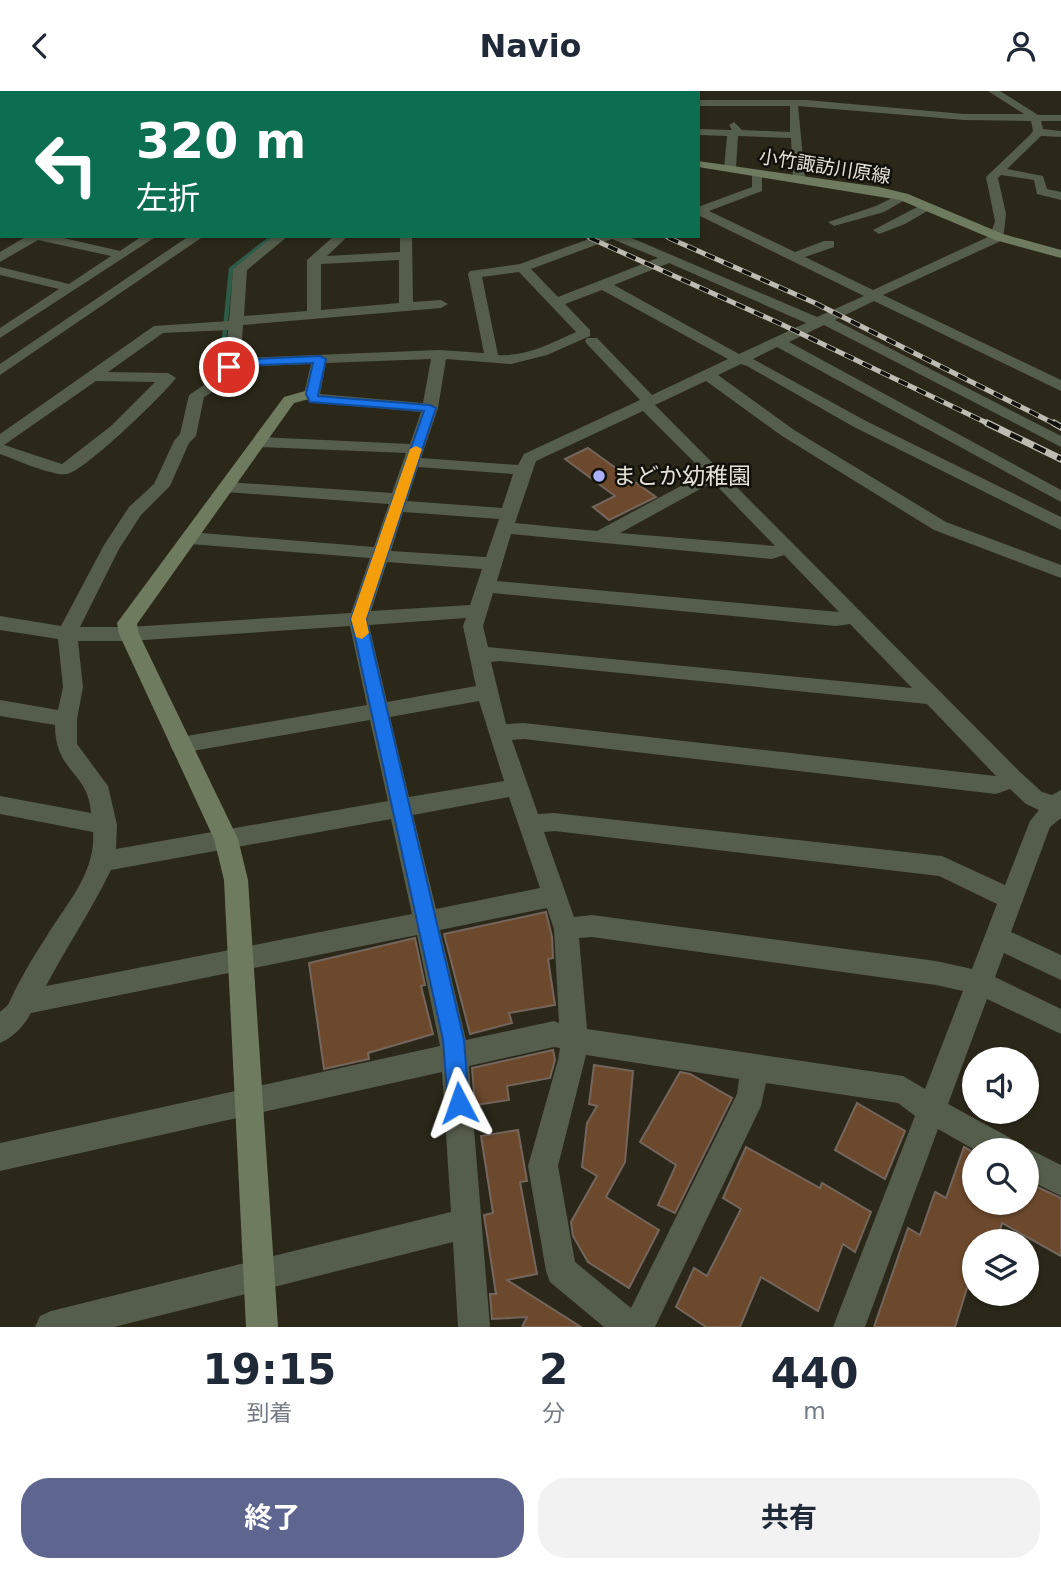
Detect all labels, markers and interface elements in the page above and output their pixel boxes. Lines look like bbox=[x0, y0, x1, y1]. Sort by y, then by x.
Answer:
icon: back bbox=[21, 27, 59, 65]
text: Navio bbox=[479, 27, 582, 65]
icon: person bbox=[1002, 27, 1040, 65]
text: 320 m bbox=[136, 113, 306, 170]
icon: left bbox=[21, 119, 112, 210]
street label: 小竹諏訪川原線 bbox=[758, 145, 892, 187]
text: 左折 bbox=[136, 179, 200, 217]
pin bbox=[199, 337, 259, 397]
icon: arrive bbox=[210, 348, 248, 386]
place label: まどか幼稚園 bbox=[613, 463, 751, 489]
marker: まどか幼稚園 bbox=[591, 468, 607, 484]
map controls bbox=[962, 1047, 1039, 1306]
button: sound bbox=[962, 1047, 1039, 1124]
position arrow bbox=[422, 1066, 496, 1140]
button: search bbox=[962, 1138, 1039, 1215]
button: layers bbox=[962, 1229, 1039, 1306]
text: 19:15 bbox=[203, 1345, 336, 1394]
text: 2 bbox=[539, 1345, 568, 1394]
text: 440 bbox=[771, 1349, 858, 1398]
text: m bbox=[803, 1398, 826, 1424]
text: 到着 bbox=[246, 1400, 292, 1426]
text: 分 bbox=[542, 1400, 565, 1426]
button: 終了 bbox=[21, 1478, 524, 1558]
button: 共有 bbox=[538, 1478, 1040, 1558]

